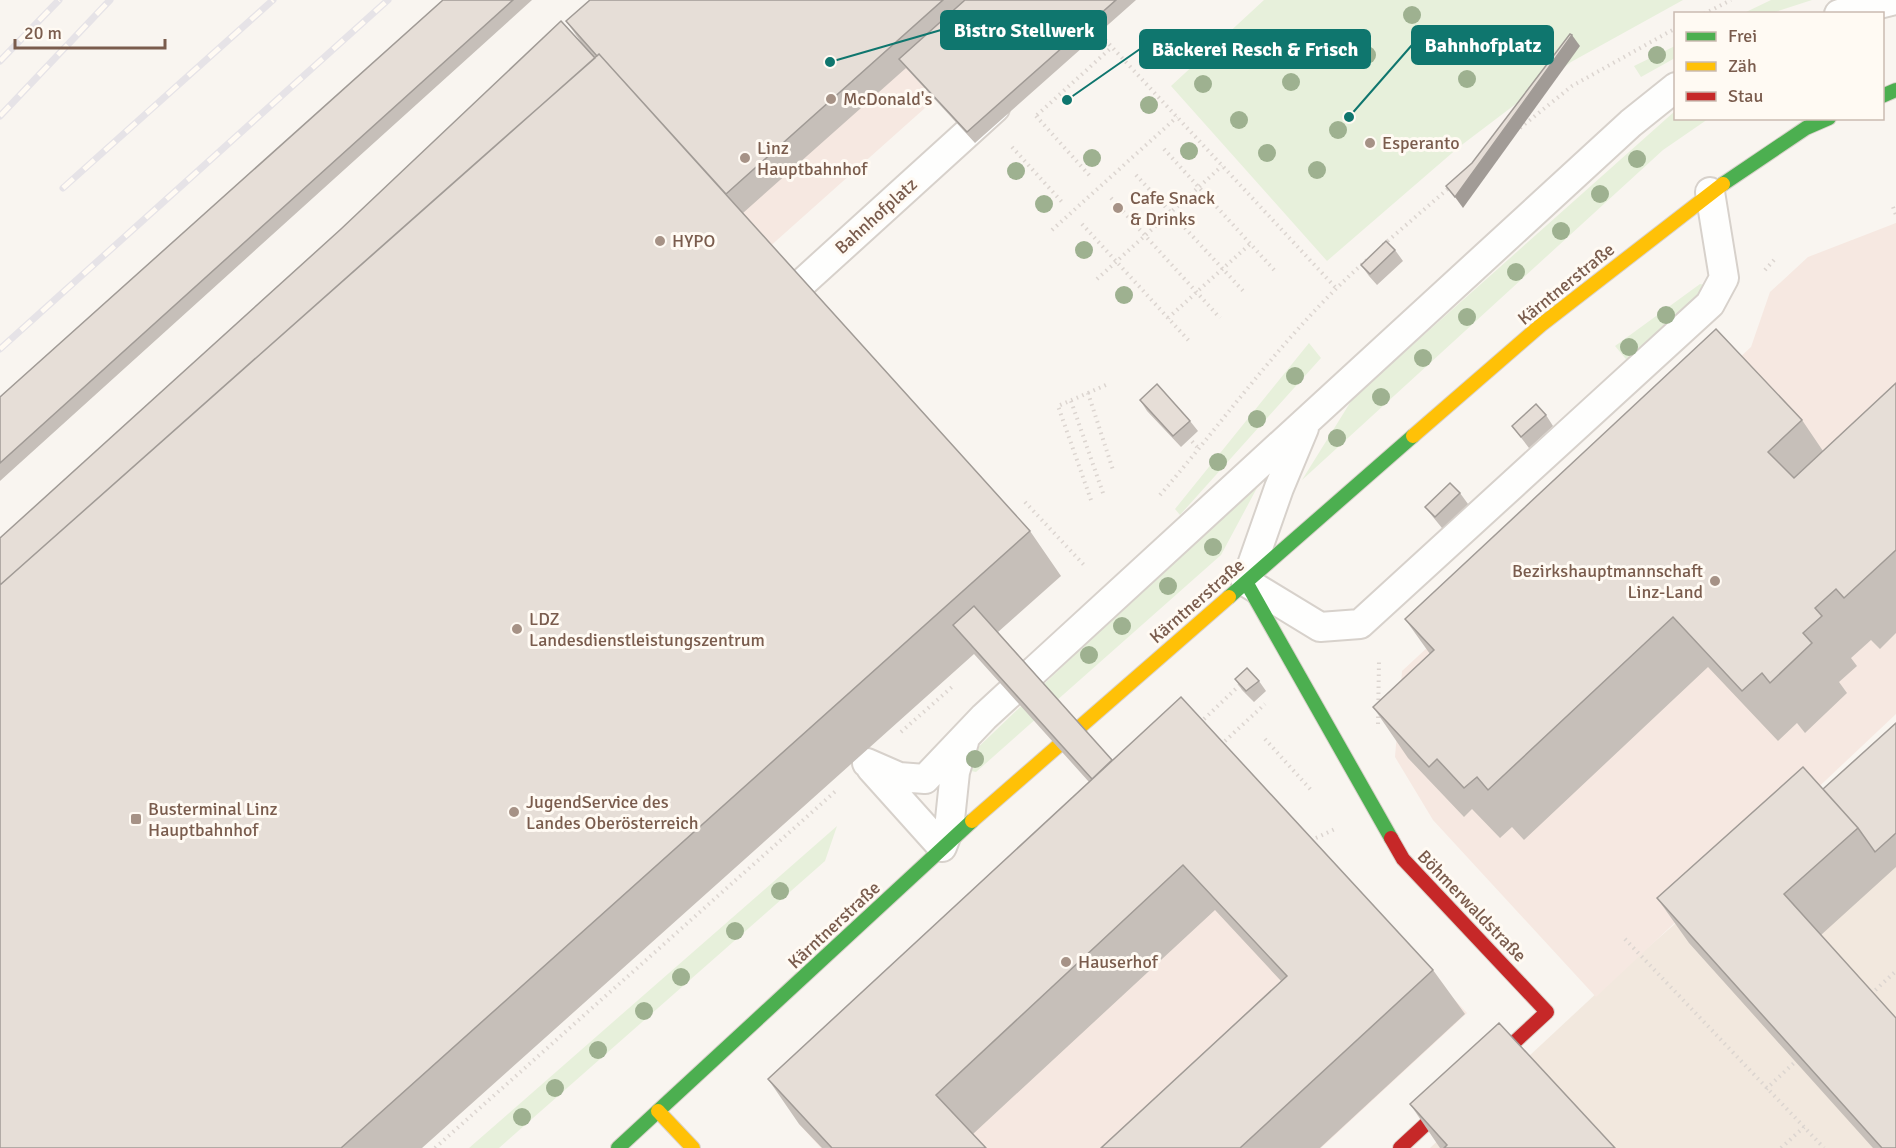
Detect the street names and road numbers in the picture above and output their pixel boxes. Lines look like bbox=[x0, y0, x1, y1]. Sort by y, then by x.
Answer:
street label: Bahnhofplatz bbox=[830, 173, 922, 259]
street label: Kärntnerstraße bbox=[1513, 238, 1619, 330]
street label: Kärntnerstraße bbox=[1145, 554, 1249, 648]
street label: Böhmerwaldstraße bbox=[1413, 845, 1531, 967]
street label: Kärntnerstraße bbox=[783, 877, 885, 973]

